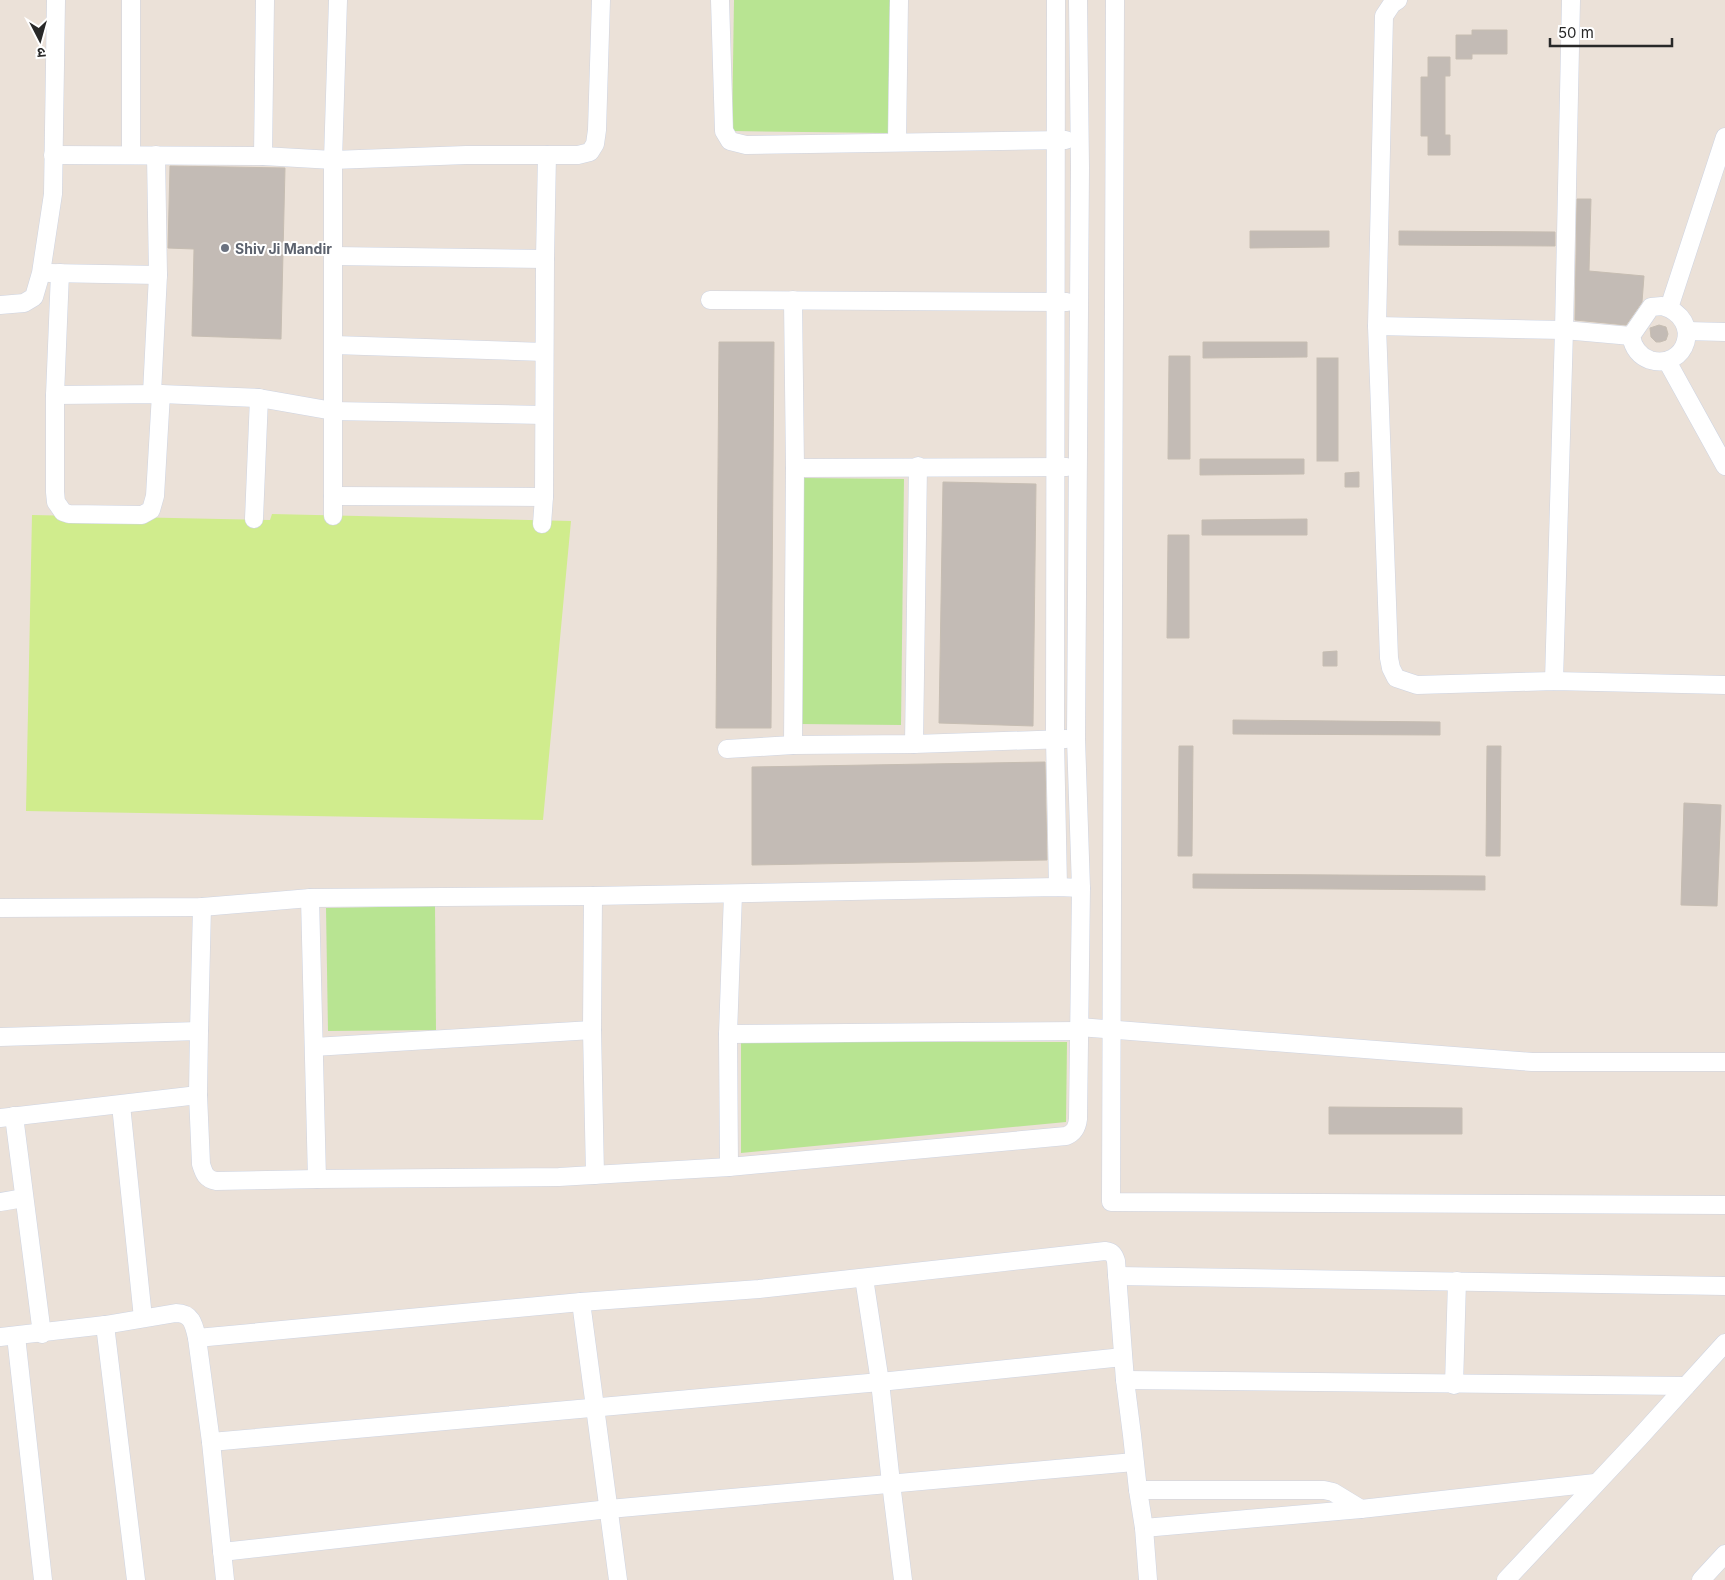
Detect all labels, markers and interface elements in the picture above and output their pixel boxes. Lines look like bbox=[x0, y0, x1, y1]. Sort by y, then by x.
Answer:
north arrow bbox=[15, 15, 65, 65]
scale bar bbox=[1550, 15, 1672, 47]
text: 50 m bbox=[1558, 23, 1594, 42]
text: उ bbox=[36, 45, 46, 62]
place label: Shiv Ji Mandir bbox=[235, 240, 332, 257]
marker: Shiv Ji Mandir bbox=[219, 242, 231, 254]

